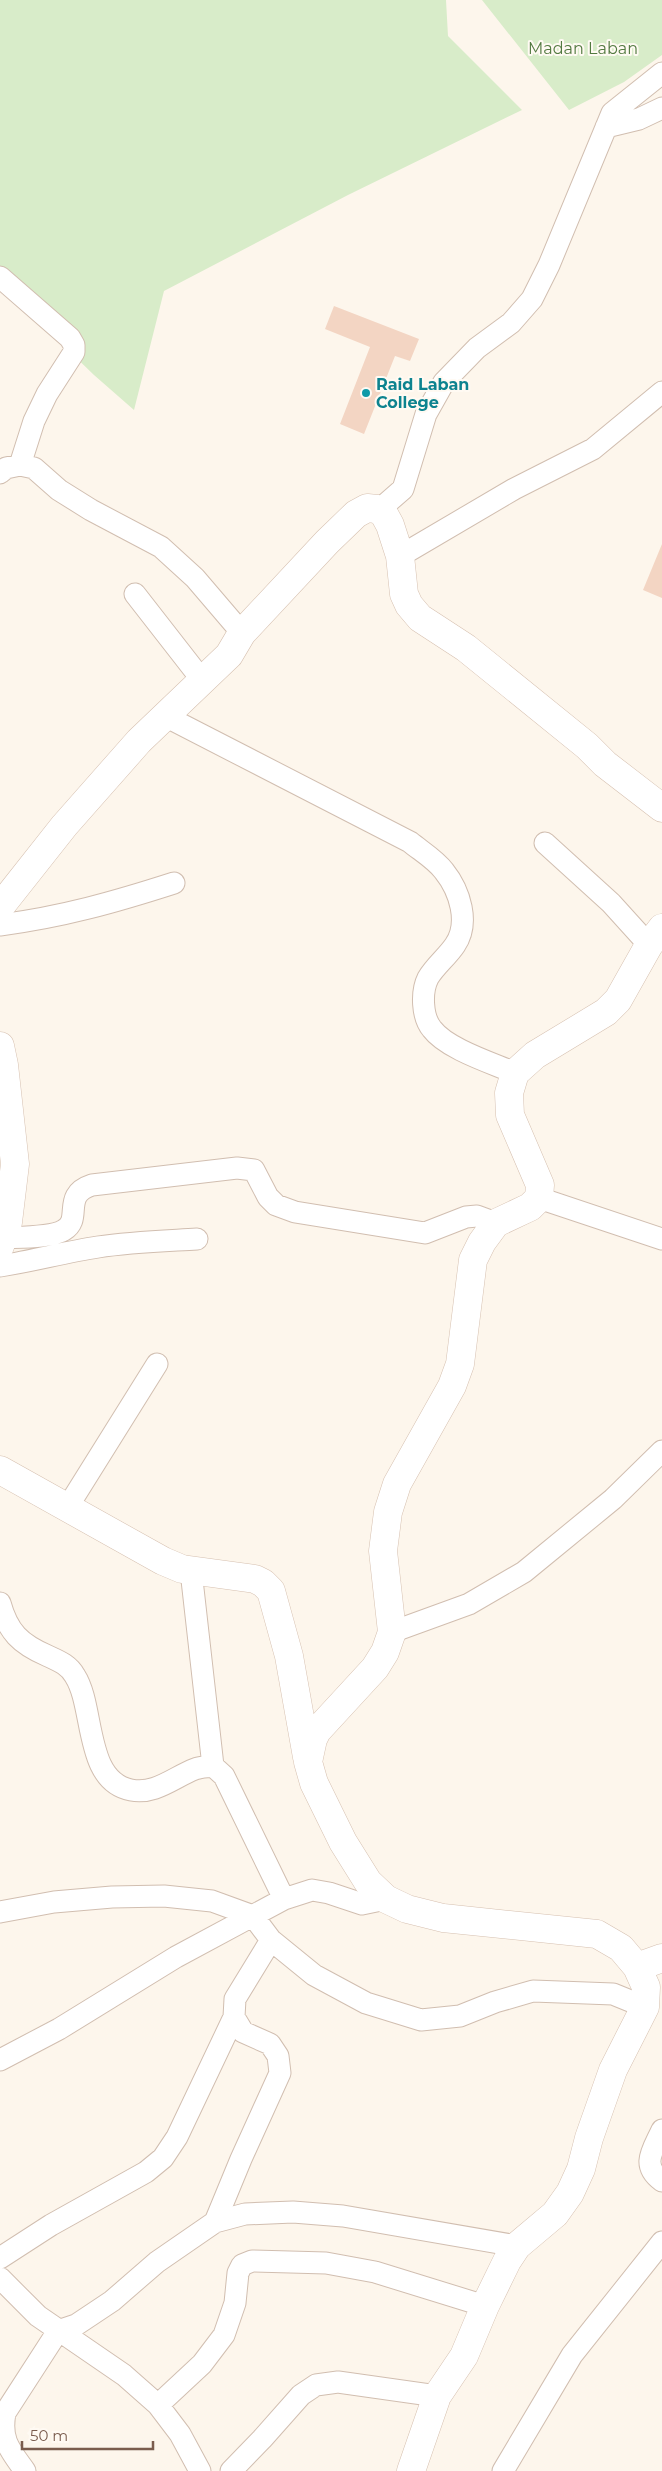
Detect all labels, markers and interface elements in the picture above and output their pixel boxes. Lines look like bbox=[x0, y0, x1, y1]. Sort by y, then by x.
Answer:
park label: Madan Laban bbox=[528, 39, 638, 58]
place label: Raid Laban College bbox=[376, 375, 469, 412]
marker: Raid Laban College bbox=[360, 387, 372, 399]
scale bar bbox=[22, 2418, 154, 2450]
text: 50 m bbox=[30, 2426, 68, 2445]

